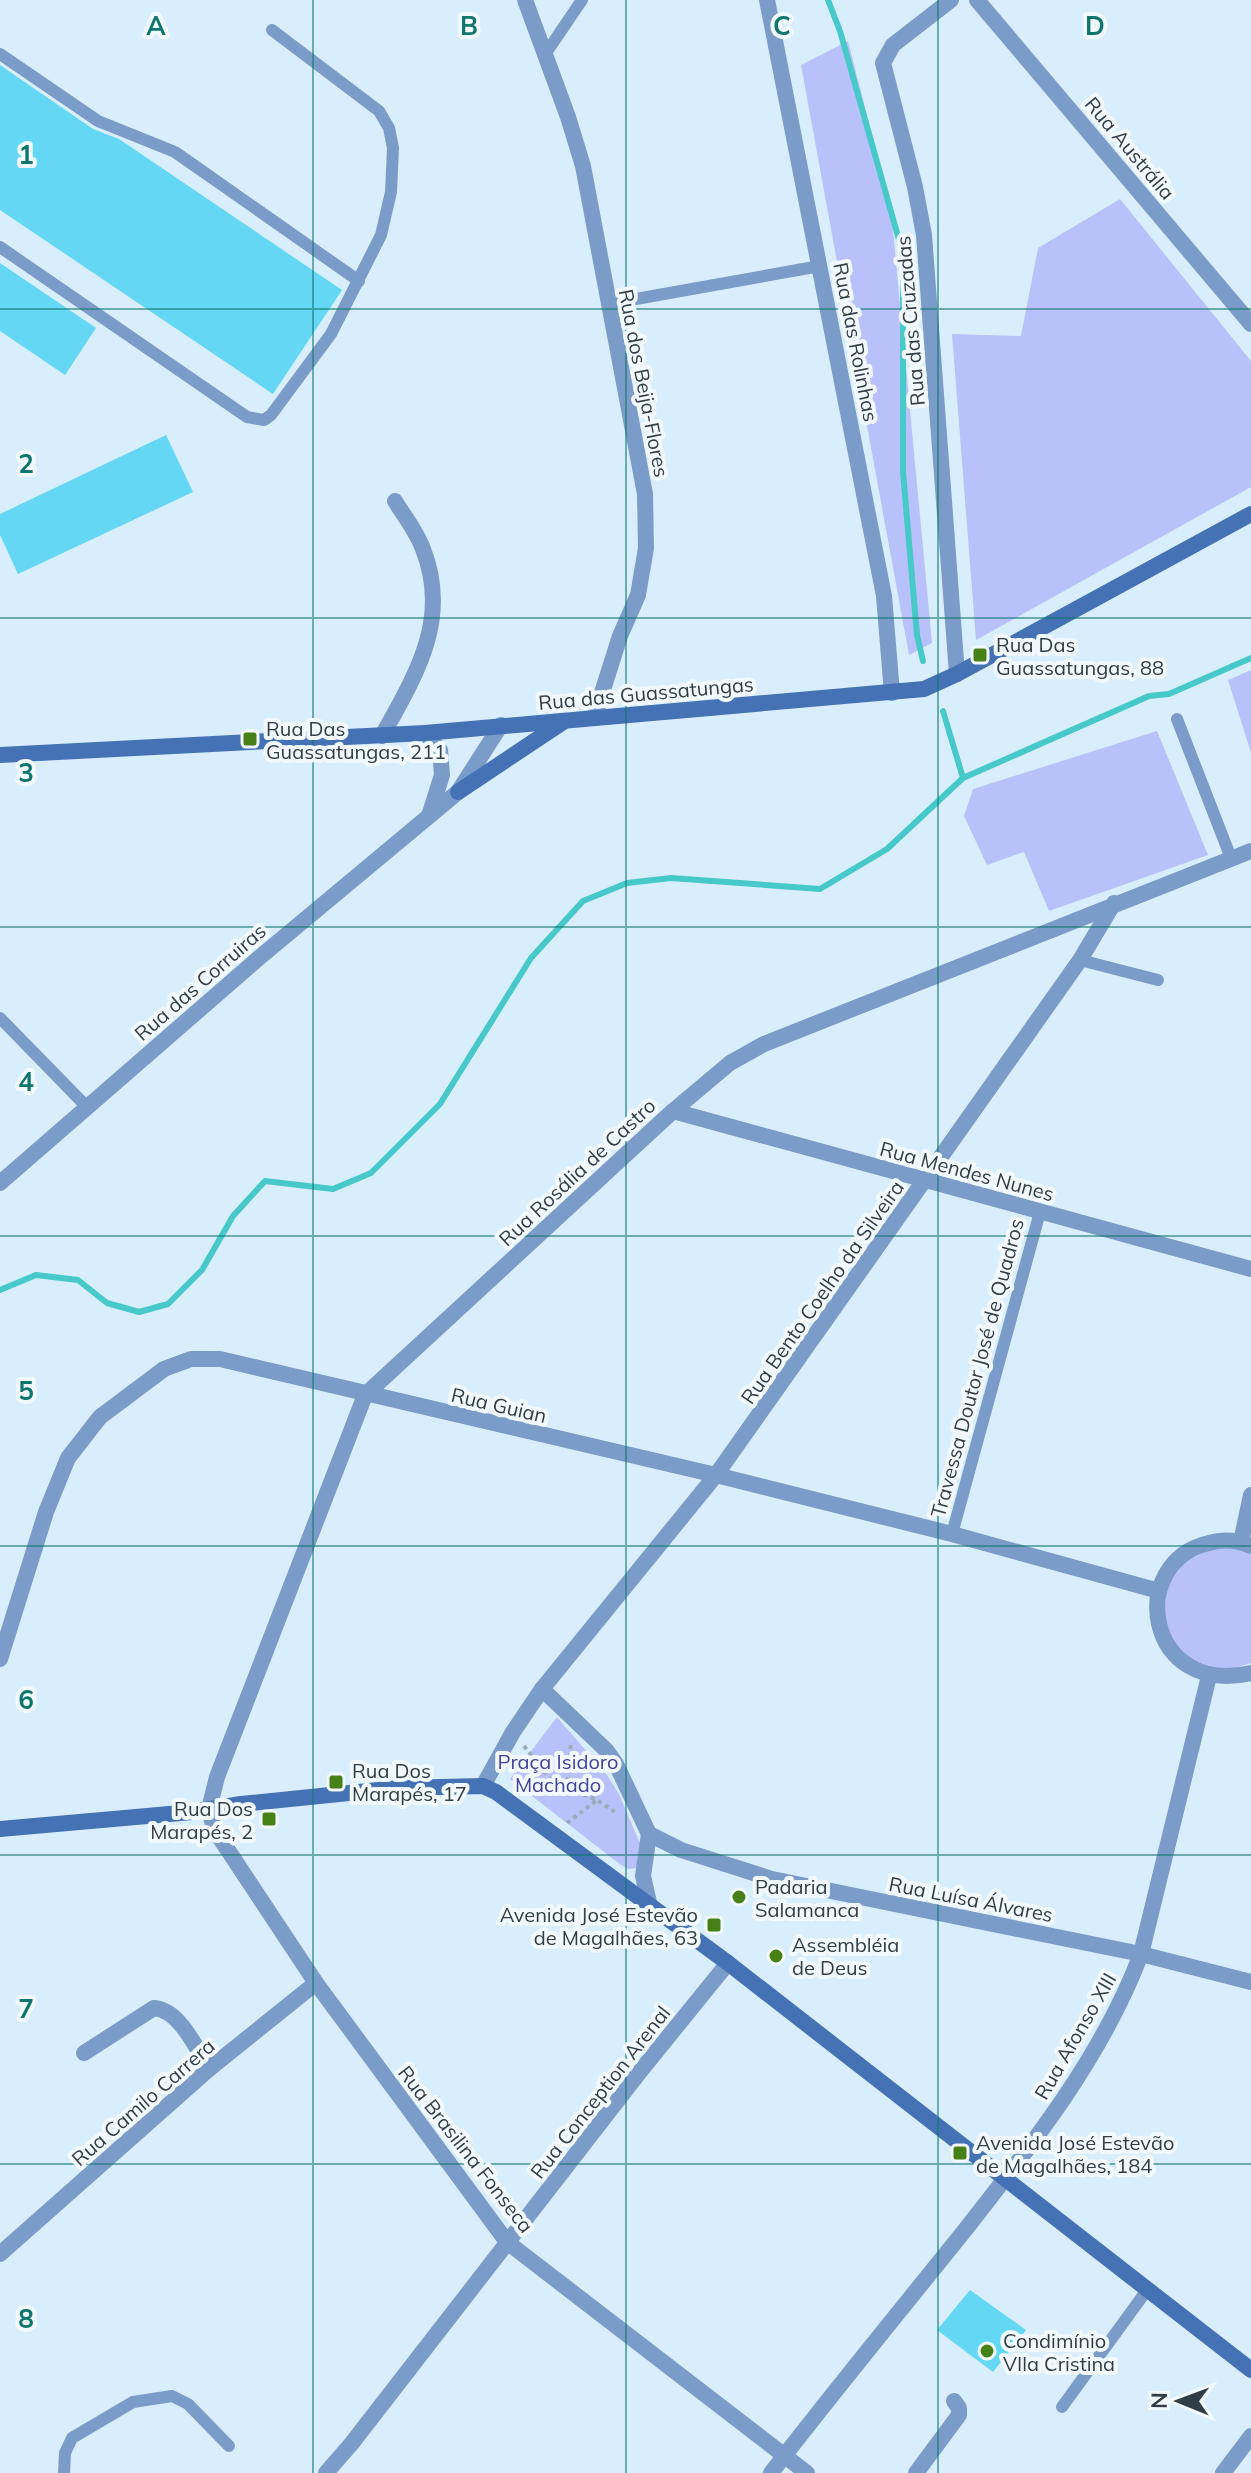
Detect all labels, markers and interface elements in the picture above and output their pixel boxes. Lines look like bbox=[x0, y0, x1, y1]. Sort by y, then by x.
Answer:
text: A bbox=[146, 9, 166, 42]
text: B bbox=[460, 9, 478, 42]
text: C bbox=[773, 9, 791, 42]
text: D bbox=[1085, 9, 1105, 42]
street label: Rua Austrália bbox=[1080, 92, 1180, 204]
text: 1 bbox=[18, 138, 34, 171]
street label: Rua das Cruzadas bbox=[890, 235, 930, 407]
street label: Rua das Rolinhas bbox=[828, 260, 884, 424]
street label: Rua dos Beija-Flores bbox=[613, 287, 675, 479]
text: 2 bbox=[18, 447, 34, 480]
place label: Rua Das Guassatungas, 88 bbox=[996, 632, 1164, 680]
marker: Rua Das Guassatungas, 88 bbox=[971, 646, 989, 664]
street label: Rua das Guassatungas bbox=[537, 671, 755, 715]
place label: Rua Das Guassatungas, 211 bbox=[266, 716, 446, 764]
marker: Rua Das Guassatungas, 211 bbox=[241, 730, 259, 748]
text: 3 bbox=[18, 756, 34, 789]
street label: Rua das Corruiras bbox=[129, 918, 271, 1046]
text: 4 bbox=[18, 1065, 34, 1098]
street label: Rua Rosália de Castro bbox=[493, 1093, 661, 1251]
street label: Rua Mendes Nunes bbox=[877, 1136, 1057, 1206]
street label: Rua Bento Coelho da Silveira bbox=[735, 1175, 909, 1409]
street label: Travessa Doutor José de Quadros bbox=[925, 1216, 1029, 1520]
text: 5 bbox=[18, 1374, 34, 1407]
street label: Rua Guian bbox=[449, 1382, 549, 1428]
text: 6 bbox=[18, 1683, 34, 1716]
park label: Praça Isidoro Machado bbox=[498, 1749, 618, 1797]
place label: Rua Dos Marapés, 17 bbox=[352, 1758, 467, 1806]
marker: Rua Dos Marapés, 17 bbox=[327, 1773, 345, 1791]
place label: Rua Dos Marapés, 2 bbox=[150, 1796, 253, 1844]
marker: Rua Dos Marapés, 2 bbox=[260, 1810, 278, 1828]
street label: Rua Luísa Álvares bbox=[887, 1871, 1055, 1927]
place label: Padaria Salamanca bbox=[755, 1874, 859, 1922]
marker: Padaria Salamanca bbox=[730, 1888, 748, 1906]
place label: Avenida José Estevão de Magalhães, 63 bbox=[500, 1902, 698, 1950]
marker: Avenida José Estevão de Magalhães, 63 bbox=[705, 1916, 723, 1934]
place label: Assembléia de Deus bbox=[792, 1932, 899, 1980]
marker: Assembléia de Deus bbox=[767, 1947, 785, 1965]
street label: Rua Afonso XIII bbox=[1029, 1968, 1121, 2104]
text: 7 bbox=[18, 1992, 34, 2025]
street label: Rua Conception Arenal bbox=[525, 2001, 675, 2183]
street label: Rua Camilo Carrera bbox=[66, 2033, 220, 2171]
street label: Rua Brasilina Fonseca bbox=[393, 2060, 539, 2238]
place label: Avenida José Estevão de Magalhães, 184 bbox=[976, 2130, 1174, 2178]
marker: Avenida José Estevão de Magalhães, 184 bbox=[951, 2144, 969, 2162]
text: 8 bbox=[18, 2302, 34, 2335]
place label: Condimínio VIla Cristina bbox=[1003, 2328, 1115, 2376]
marker: Condimínio VIla Cristina bbox=[978, 2342, 996, 2360]
north arrow bbox=[1139, 2361, 1219, 2441]
text: N bbox=[1145, 2392, 1173, 2409]

